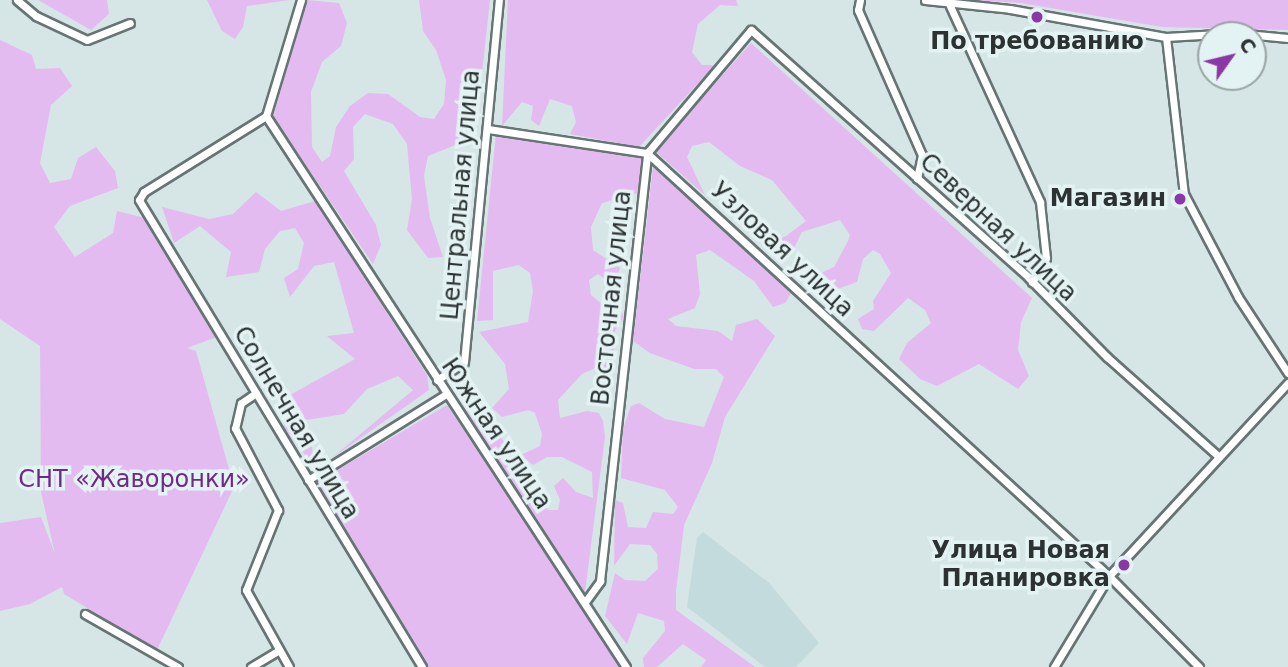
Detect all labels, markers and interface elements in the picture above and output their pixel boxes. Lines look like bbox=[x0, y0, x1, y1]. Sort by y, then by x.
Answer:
marker: По требованию bbox=[1029, 9, 1045, 25]
north arrow bbox=[1197, 21, 1267, 91]
place label: По требованию bbox=[930, 28, 1144, 56]
text: С bbox=[1235, 33, 1261, 57]
street label: Центральная улица bbox=[436, 69, 486, 321]
street label: Северная улица bbox=[913, 148, 1083, 308]
street label: Узловая улица bbox=[705, 177, 859, 323]
place label: Магазин bbox=[1050, 185, 1166, 213]
street label: Восточная улица bbox=[586, 189, 638, 407]
marker: Магазин bbox=[1172, 191, 1188, 207]
street label: Солнечная улица bbox=[227, 321, 365, 525]
street label: Южная улица bbox=[435, 353, 557, 515]
park label: СНТ «Жаворонки» bbox=[18, 466, 250, 494]
place label: Улица Новая Планировка bbox=[931, 537, 1110, 593]
marker: Улица Новая Планировка bbox=[1116, 557, 1132, 573]

